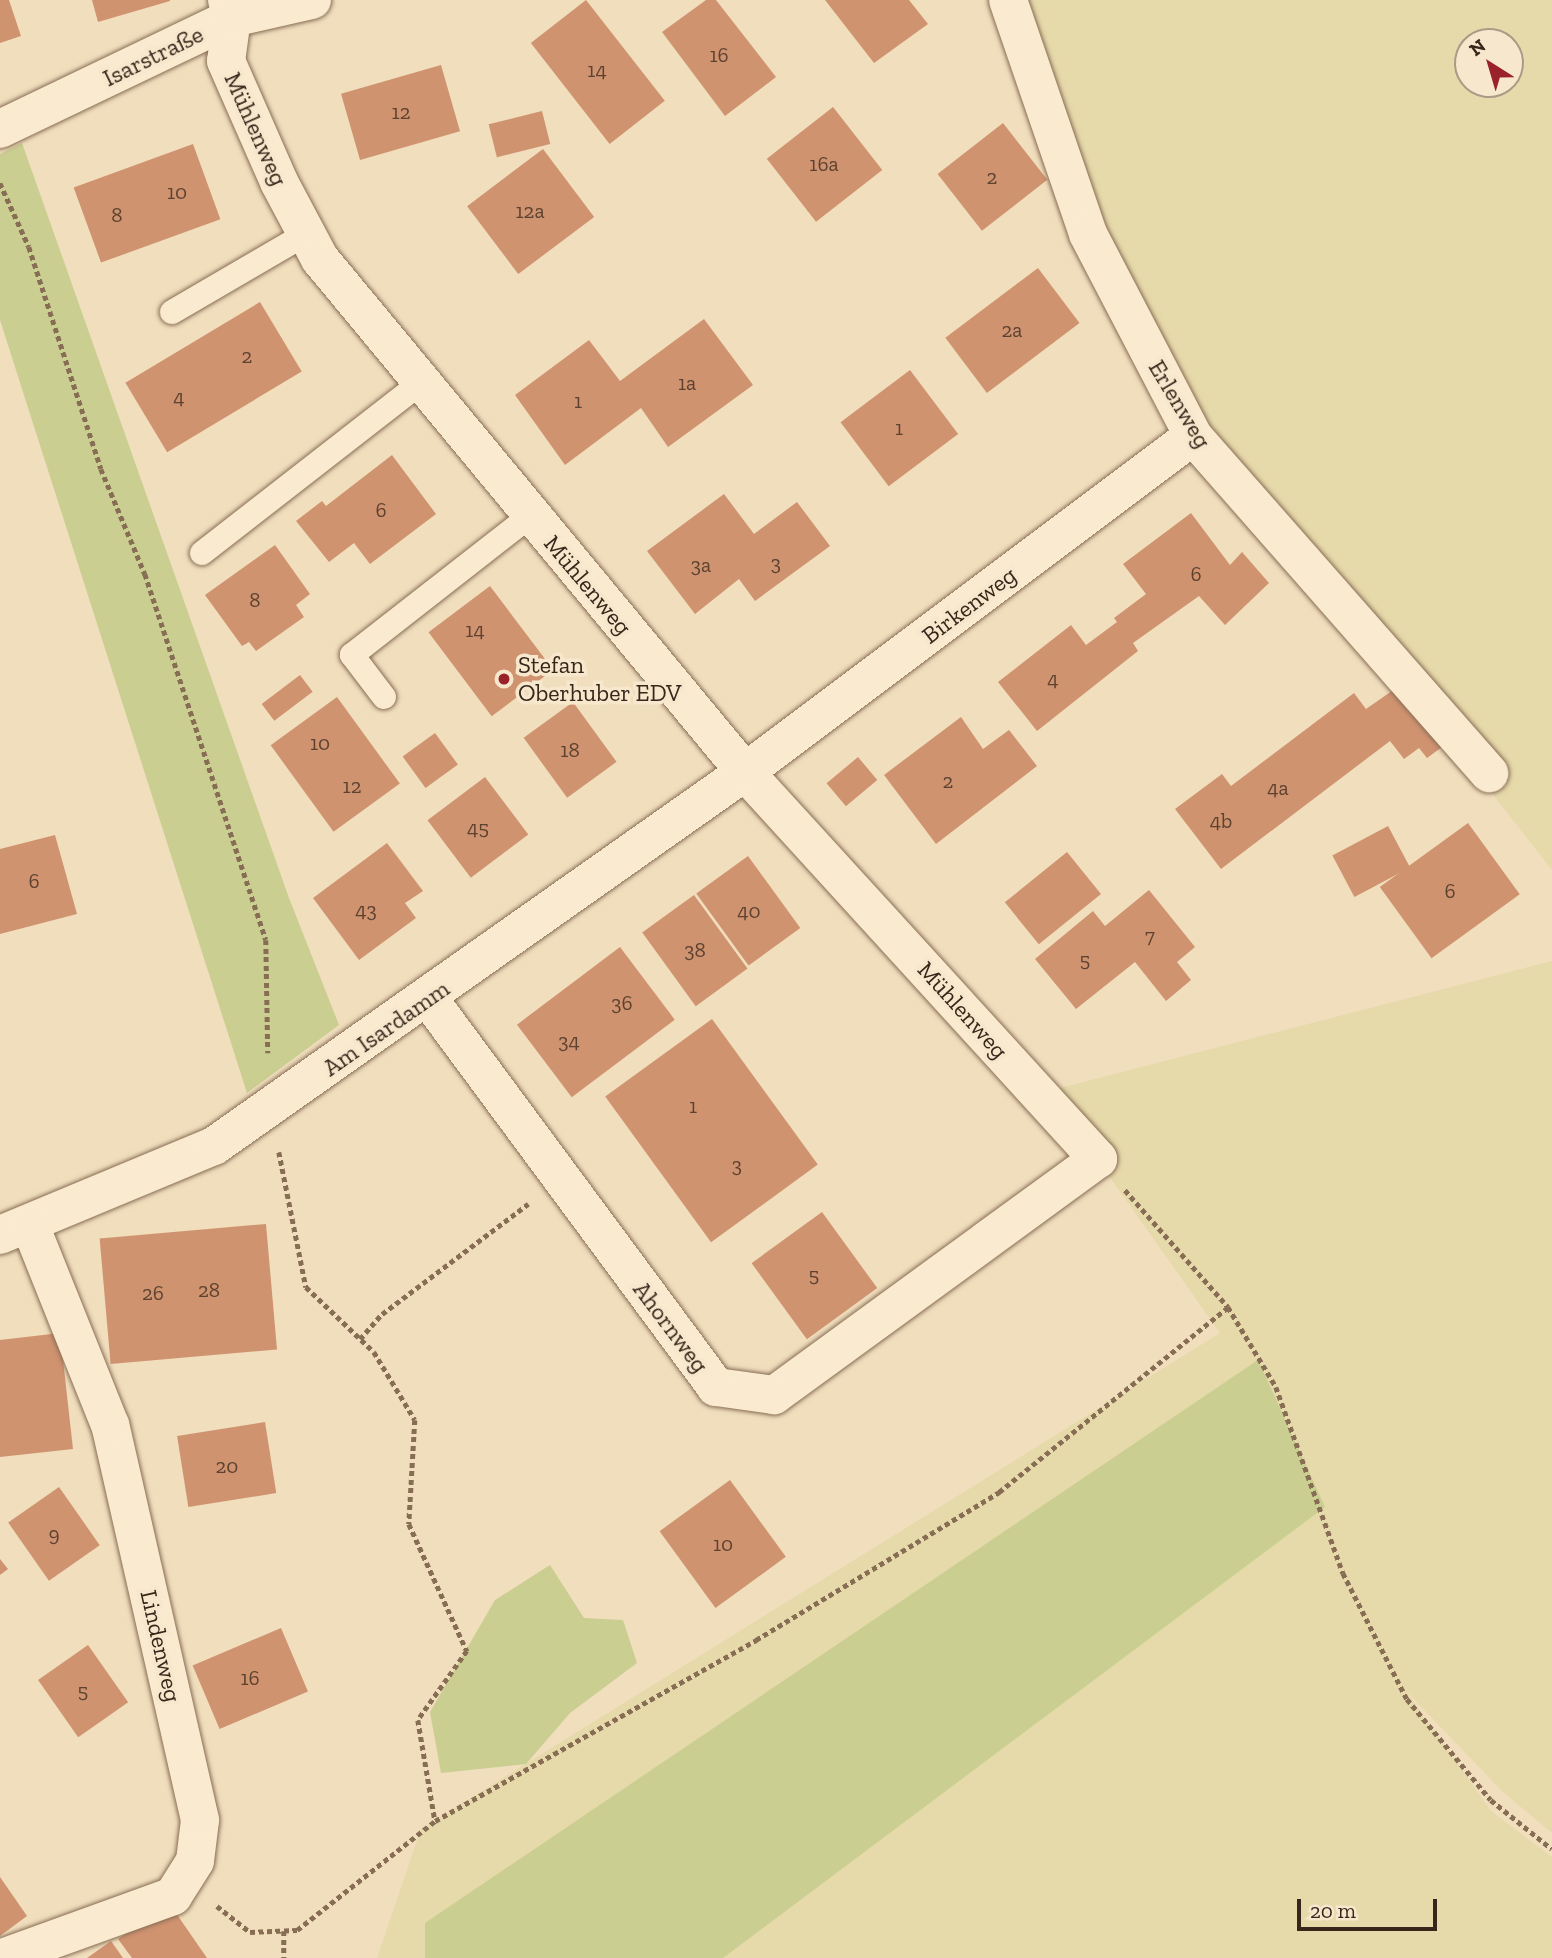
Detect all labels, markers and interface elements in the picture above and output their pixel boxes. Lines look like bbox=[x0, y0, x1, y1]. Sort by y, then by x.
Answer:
street label: Isarstraße bbox=[98, 19, 208, 93]
north arrow bbox=[1454, 28, 1524, 98]
text: N bbox=[1465, 34, 1490, 61]
house number: 16 bbox=[709, 42, 729, 68]
house number: 14 bbox=[587, 57, 607, 83]
street label: Mühlenweg bbox=[218, 68, 294, 190]
house number: 12 bbox=[392, 99, 410, 125]
house number: 16a bbox=[809, 151, 839, 177]
house number: 2 bbox=[987, 164, 997, 190]
house number: 10 bbox=[167, 179, 187, 205]
house number: 12a bbox=[515, 198, 545, 224]
house number: 8 bbox=[111, 202, 123, 228]
house number: 2a bbox=[1002, 317, 1022, 343]
house number: 2 bbox=[242, 343, 252, 369]
street label: Erlenweg bbox=[1143, 355, 1217, 453]
house number: 1a bbox=[678, 370, 696, 396]
house number: 4 bbox=[173, 384, 185, 410]
house number: 1 bbox=[574, 388, 582, 414]
house number: 1 bbox=[895, 415, 903, 441]
house number: 6 bbox=[375, 497, 387, 523]
street label: Mühlenweg bbox=[538, 529, 638, 641]
house number: 3 bbox=[771, 550, 781, 576]
house number: 3a bbox=[691, 552, 711, 578]
street label: Birkenweg bbox=[916, 560, 1022, 650]
house number: 6 bbox=[1190, 561, 1202, 587]
house number: 8 bbox=[249, 587, 261, 613]
house number: 14 bbox=[465, 617, 485, 643]
place label: Stefan Oberhuber EDV bbox=[518, 651, 682, 707]
house number: 4 bbox=[1047, 666, 1059, 692]
marker: Stefan Oberhuber EDV bbox=[496, 671, 512, 687]
house number: 10 bbox=[310, 730, 330, 756]
house number: 18 bbox=[560, 737, 580, 763]
house number: 2 bbox=[943, 768, 953, 794]
house number: 12 bbox=[343, 773, 361, 799]
house number: 4a bbox=[1267, 775, 1289, 801]
house number: 4b bbox=[1210, 808, 1232, 834]
house number: 45 bbox=[467, 815, 489, 841]
house number: 6 bbox=[28, 868, 40, 894]
house number: 6 bbox=[1444, 878, 1456, 904]
house number: 43 bbox=[355, 897, 377, 923]
house number: 40 bbox=[737, 898, 761, 924]
house number: 7 bbox=[1145, 923, 1155, 949]
house number: 38 bbox=[684, 937, 706, 963]
house number: 5 bbox=[1080, 947, 1090, 973]
street label: Mühlenweg bbox=[912, 955, 1014, 1065]
street label: Am Isardamm bbox=[317, 974, 455, 1082]
house number: 36 bbox=[611, 990, 633, 1016]
house number: 34 bbox=[558, 1028, 580, 1054]
house number: 1 bbox=[689, 1093, 697, 1119]
house number: 3 bbox=[732, 1152, 742, 1178]
house number: 5 bbox=[809, 1262, 819, 1288]
street label: Ahornweg bbox=[627, 1276, 715, 1378]
house number: 28 bbox=[198, 1277, 220, 1303]
house number: 26 bbox=[142, 1280, 164, 1306]
house number: 20 bbox=[216, 1453, 238, 1479]
house number: 9 bbox=[48, 1521, 60, 1547]
house number: 10 bbox=[713, 1531, 733, 1557]
street label: Lindenweg bbox=[134, 1587, 188, 1705]
house number: 16 bbox=[240, 1665, 260, 1691]
house number: 5 bbox=[78, 1678, 88, 1704]
scale bar bbox=[1300, 1884, 1440, 1928]
text: 20 m bbox=[1310, 1898, 1356, 1923]

